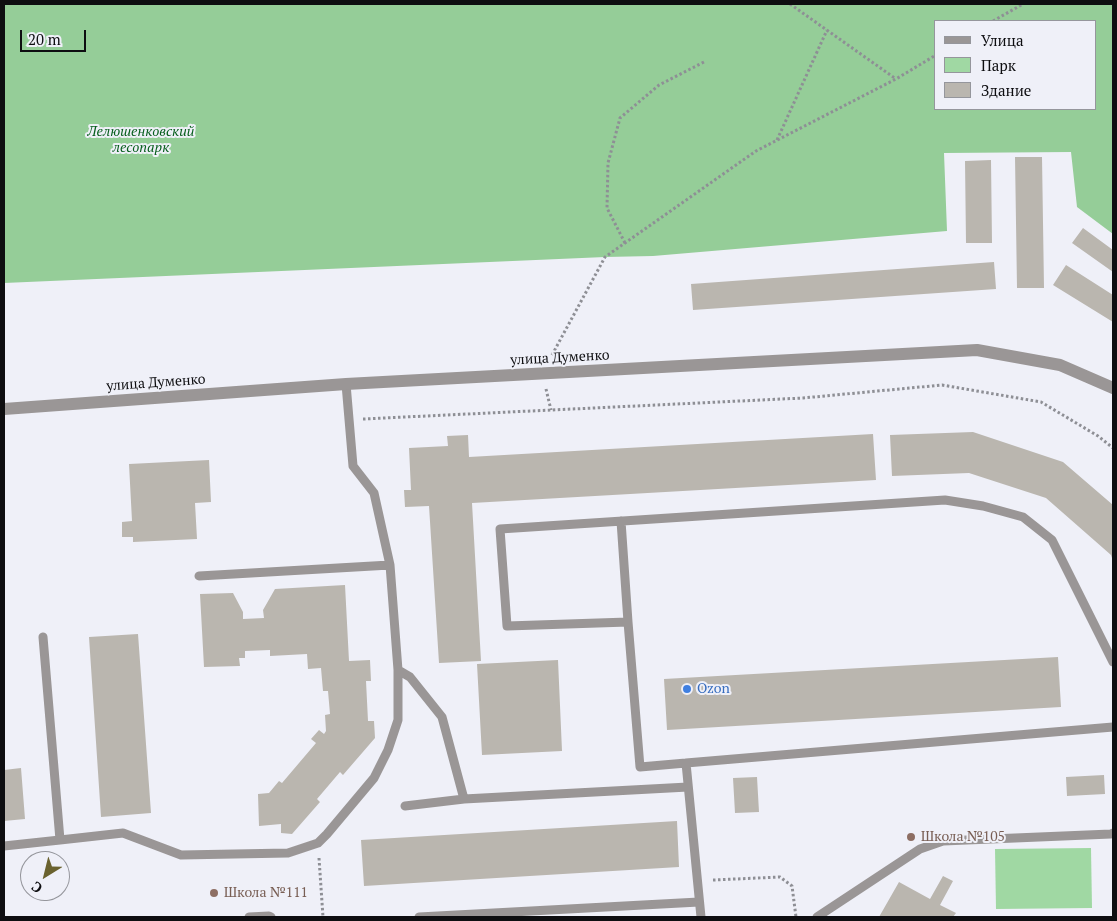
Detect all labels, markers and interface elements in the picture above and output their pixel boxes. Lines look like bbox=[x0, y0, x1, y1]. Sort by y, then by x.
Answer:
scale bar bbox=[22, 20, 89, 52]
legend bbox=[934, 20, 1097, 110]
text: 20 m bbox=[28, 29, 61, 49]
text: Улица bbox=[981, 30, 1024, 50]
text: Парк bbox=[981, 55, 1016, 75]
text: Здание bbox=[981, 80, 1031, 100]
park label: Лелюшенковский лесопарк bbox=[88, 124, 194, 156]
street label: улица Думенко bbox=[510, 347, 610, 369]
street label: улица Думенко bbox=[106, 371, 206, 395]
place label: Ozon bbox=[697, 681, 730, 697]
marker: Ozon bbox=[681, 683, 693, 695]
place label: Школа №105 bbox=[921, 829, 1005, 845]
marker: Школа №105 bbox=[905, 831, 917, 843]
north arrow bbox=[20, 851, 70, 901]
text: С bbox=[27, 877, 46, 898]
place label: Школа №111 bbox=[224, 885, 308, 901]
marker: Школа №111 bbox=[208, 887, 220, 899]

